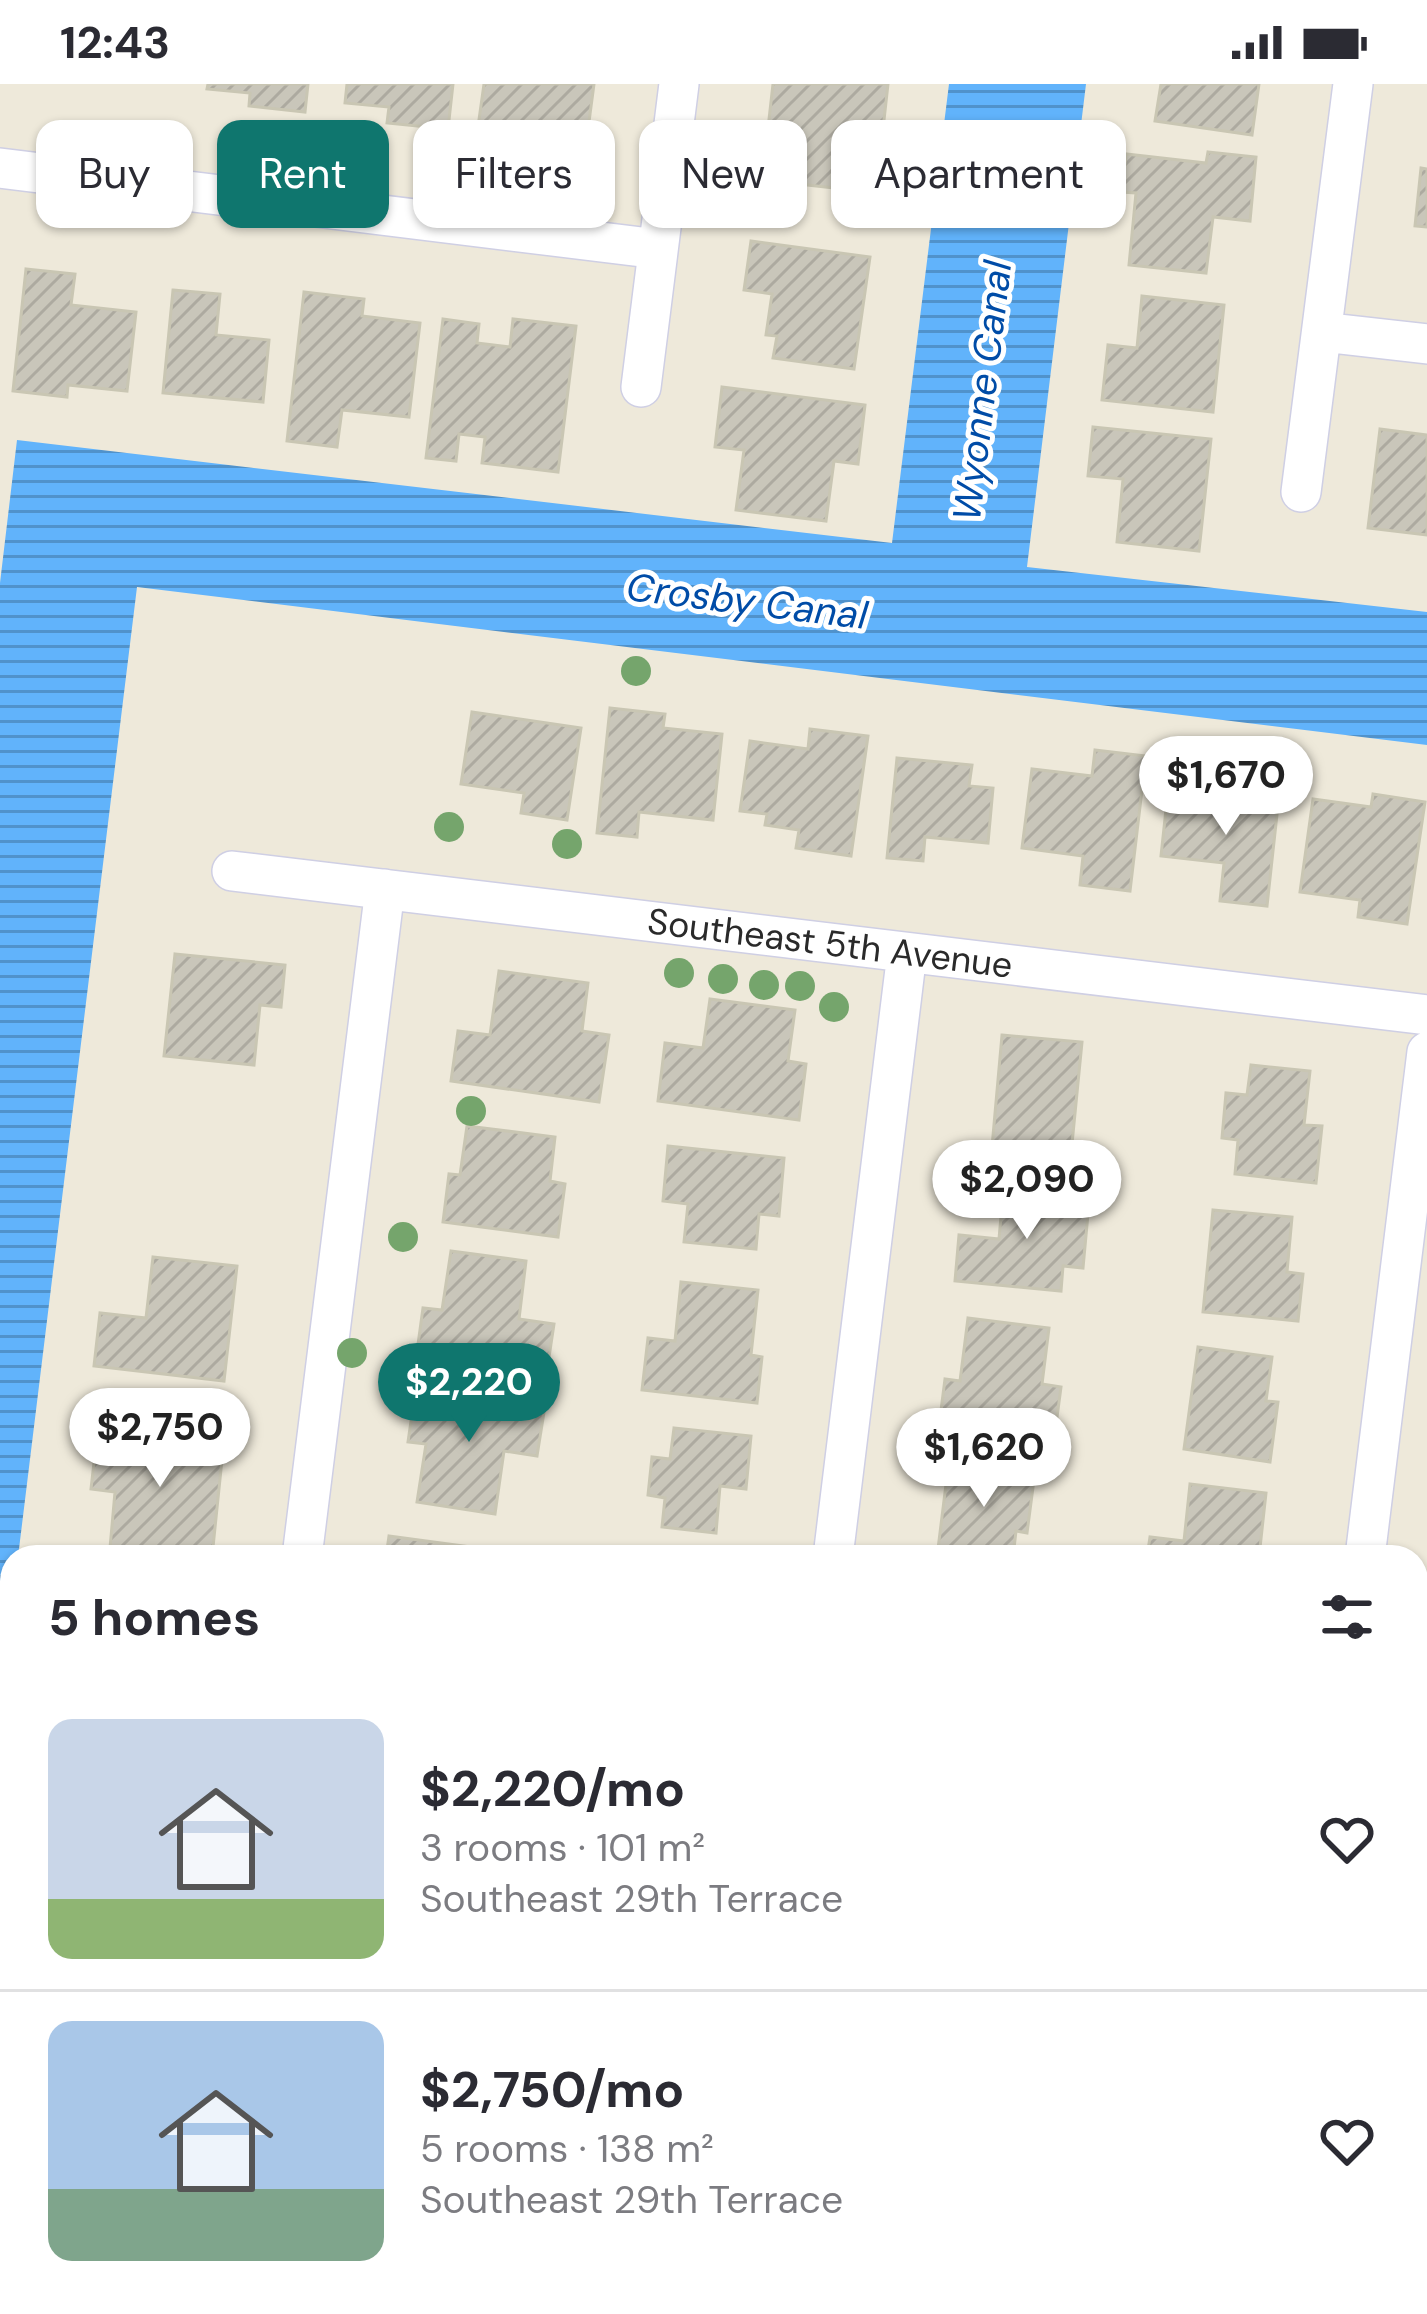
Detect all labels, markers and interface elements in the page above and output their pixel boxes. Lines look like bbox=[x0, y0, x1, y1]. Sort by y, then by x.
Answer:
text: 12:43 bbox=[60, 13, 170, 72]
chip: Buy bbox=[36, 120, 193, 228]
chip: Rent bbox=[217, 120, 389, 228]
chip: Filters bbox=[413, 120, 615, 228]
chip: New bbox=[639, 120, 807, 228]
chip: Apartment bbox=[831, 120, 1126, 228]
water label: Wyonne Canal bbox=[941, 256, 1023, 524]
water label: Crosby Canal bbox=[624, 561, 872, 641]
pin: $1,670 bbox=[1128, 736, 1324, 838]
text: $1,670 bbox=[1166, 749, 1286, 800]
street label: Southeast 5th Avenue bbox=[645, 897, 1015, 989]
pin: $2,090 bbox=[929, 1140, 1125, 1242]
text: $2,090 bbox=[959, 1153, 1095, 1204]
pin: $2,220 bbox=[371, 1343, 567, 1445]
text: $2,220 bbox=[405, 1356, 533, 1407]
pin: $2,750 bbox=[62, 1388, 258, 1490]
text: $2,750 bbox=[96, 1401, 224, 1452]
pin: $1,620 bbox=[886, 1408, 1082, 1510]
text: $1,620 bbox=[923, 1421, 1045, 1472]
text: 5 homes bbox=[48, 1584, 260, 1651]
icon: filters bbox=[1314, 1584, 1380, 1650]
text: $2,220/mo bbox=[420, 1755, 685, 1822]
icon: home bbox=[144, 1767, 288, 1911]
icon: heart bbox=[1314, 1806, 1380, 1872]
text: 3 rooms · 101 m² bbox=[420, 1822, 705, 1873]
text: Southeast 29th Terrace bbox=[420, 1873, 843, 1924]
text: $2,750/mo bbox=[420, 2056, 684, 2123]
icon: home bbox=[144, 2069, 288, 2213]
icon: heart bbox=[1314, 2108, 1380, 2174]
text: 5 rooms · 138 m² bbox=[420, 2123, 714, 2174]
text: Southeast 29th Terrace bbox=[420, 2174, 843, 2225]

